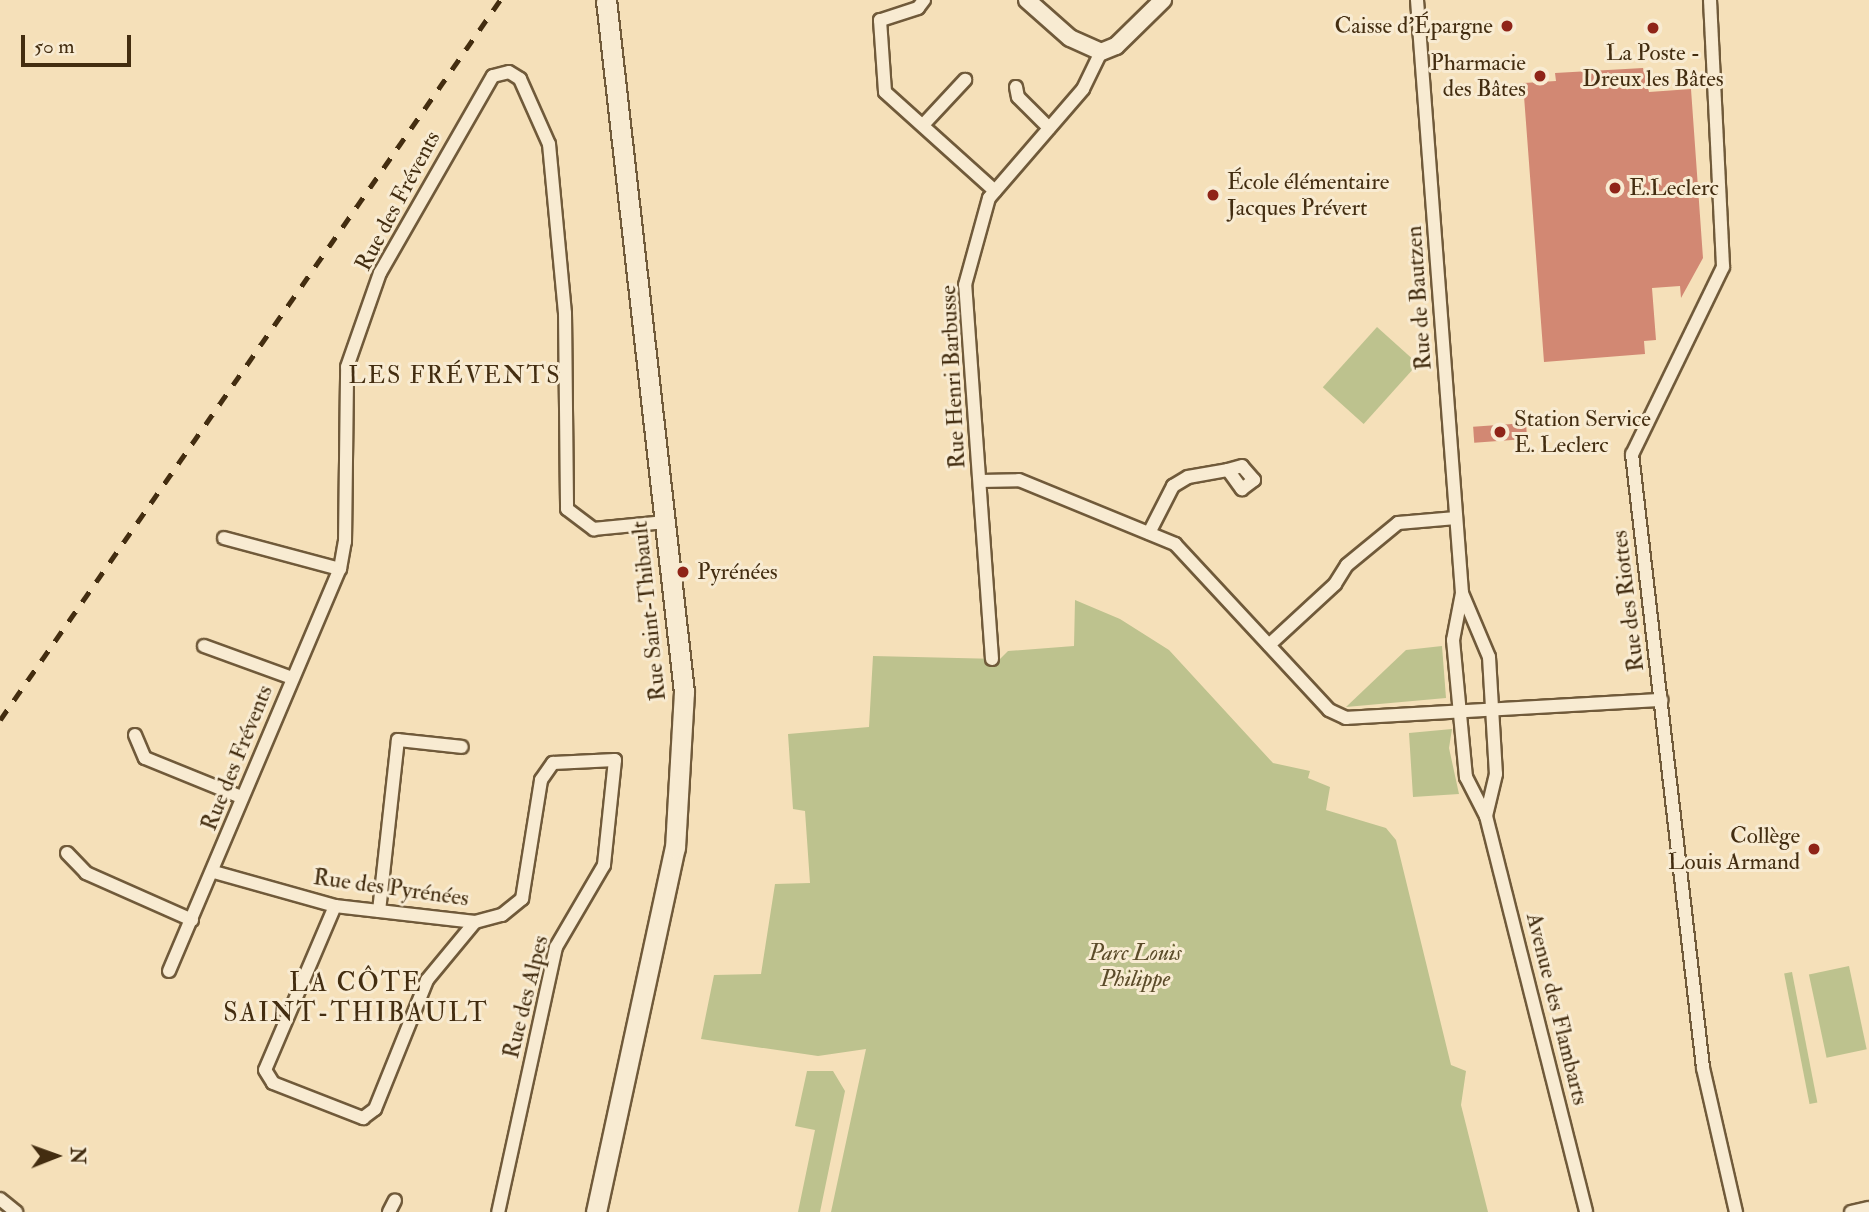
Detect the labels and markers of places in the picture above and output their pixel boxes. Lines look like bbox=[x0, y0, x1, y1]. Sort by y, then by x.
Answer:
place label: Caisse d'Épargne bbox=[1334, 12, 1493, 40]
marker: Caisse d'Épargne bbox=[1499, 18, 1515, 34]
marker: La Poste - Dreux les Bâtes bbox=[1645, 20, 1661, 36]
place label: La Poste - Dreux les Bâtes bbox=[1582, 39, 1724, 93]
place label: Pharmacie des Bâtes bbox=[1430, 49, 1526, 103]
marker: Pharmacie des Bâtes bbox=[1532, 68, 1548, 84]
place label: École élémentaire Jacques Prévert bbox=[1227, 168, 1389, 222]
place label: E.Leclerc bbox=[1629, 174, 1719, 202]
marker: E.Leclerc bbox=[1607, 180, 1623, 196]
marker: École élémentaire Jacques Prévert bbox=[1205, 187, 1221, 203]
place label: Station Service E. Leclerc bbox=[1514, 405, 1651, 459]
marker: Station Service E. Leclerc bbox=[1492, 424, 1508, 440]
place label: Pyrénées bbox=[697, 558, 778, 586]
marker: Pyrénées bbox=[675, 564, 691, 580]
place label: Collège Louis Armand bbox=[1668, 822, 1800, 876]
marker: Collège Louis Armand bbox=[1806, 841, 1822, 857]

